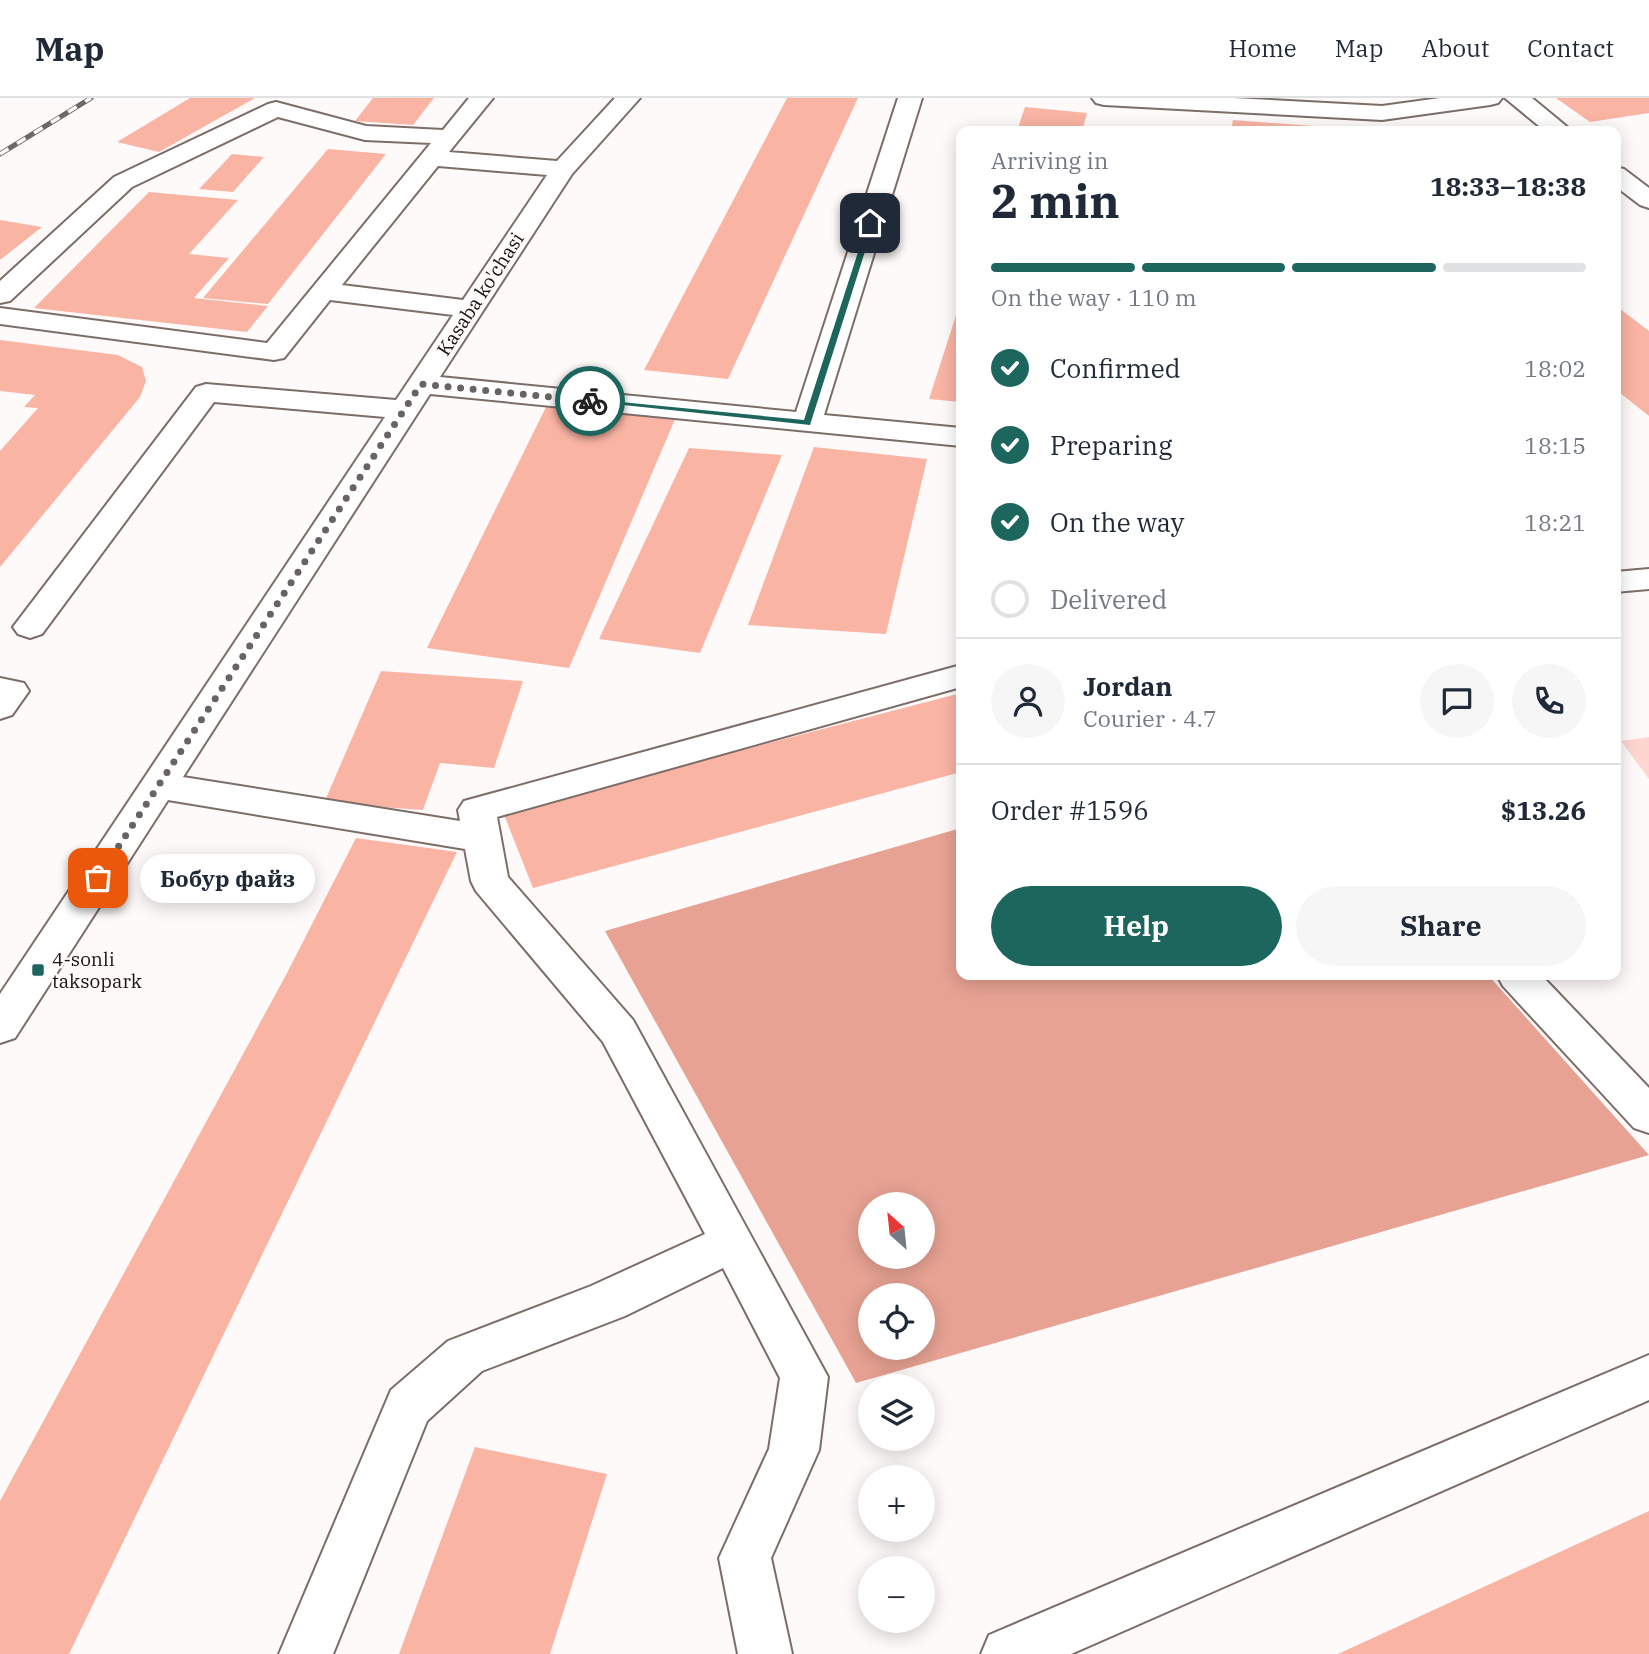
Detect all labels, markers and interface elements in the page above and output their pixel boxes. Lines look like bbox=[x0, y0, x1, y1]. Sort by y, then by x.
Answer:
text: Map bbox=[35, 27, 104, 70]
text: Home bbox=[1229, 32, 1297, 64]
text: Map bbox=[1335, 32, 1383, 64]
text: About bbox=[1421, 32, 1489, 64]
text: Contact bbox=[1527, 32, 1614, 64]
text: Arriving in bbox=[991, 145, 1108, 175]
text: 18:33–18:38 bbox=[1430, 169, 1586, 203]
text: 2 min bbox=[991, 171, 1120, 231]
pin bbox=[840, 193, 900, 253]
icon: home bbox=[851, 204, 889, 242]
street label: Kasaba ko'chasi bbox=[431, 228, 529, 360]
text: On the way · 110 m bbox=[991, 282, 1197, 312]
icon: check bbox=[991, 349, 1029, 387]
text: Confirmed bbox=[1050, 351, 1181, 385]
text: 18:02 bbox=[1524, 353, 1586, 383]
courier bbox=[555, 366, 625, 436]
icon: bike bbox=[571, 382, 609, 420]
icon: check bbox=[991, 426, 1029, 464]
text: Preparing bbox=[1050, 428, 1172, 462]
text: 18:15 bbox=[1524, 430, 1586, 460]
icon: check bbox=[991, 503, 1029, 541]
text: On the way bbox=[1050, 505, 1184, 539]
text: 18:21 bbox=[1524, 507, 1586, 537]
text: Delivered bbox=[1050, 582, 1167, 616]
button: person bbox=[991, 664, 1065, 738]
button: chat bbox=[1420, 664, 1494, 738]
button: phone bbox=[1512, 664, 1586, 738]
text: Jordan bbox=[1083, 669, 1173, 703]
text: Courier · 4.7 bbox=[1083, 703, 1217, 733]
text: Order #1596 bbox=[991, 793, 1149, 827]
text: $13.26 bbox=[1501, 793, 1586, 827]
pin bbox=[68, 848, 128, 908]
callout: Бобур файз bbox=[140, 854, 315, 902]
icon: bag bbox=[79, 859, 117, 897]
text: Бобур файз bbox=[160, 863, 295, 893]
button: Help bbox=[991, 886, 1282, 966]
button: Share bbox=[1296, 886, 1586, 966]
place label: 4-sonli taksopark bbox=[52, 947, 142, 993]
marker: 4-sonli taksopark bbox=[30, 962, 46, 978]
north arrow bbox=[858, 1192, 934, 1269]
map controls bbox=[858, 1192, 935, 1633]
button: locate bbox=[858, 1283, 935, 1360]
button: layers bbox=[858, 1374, 935, 1451]
button: + bbox=[858, 1465, 935, 1542]
button: − bbox=[858, 1556, 935, 1633]

